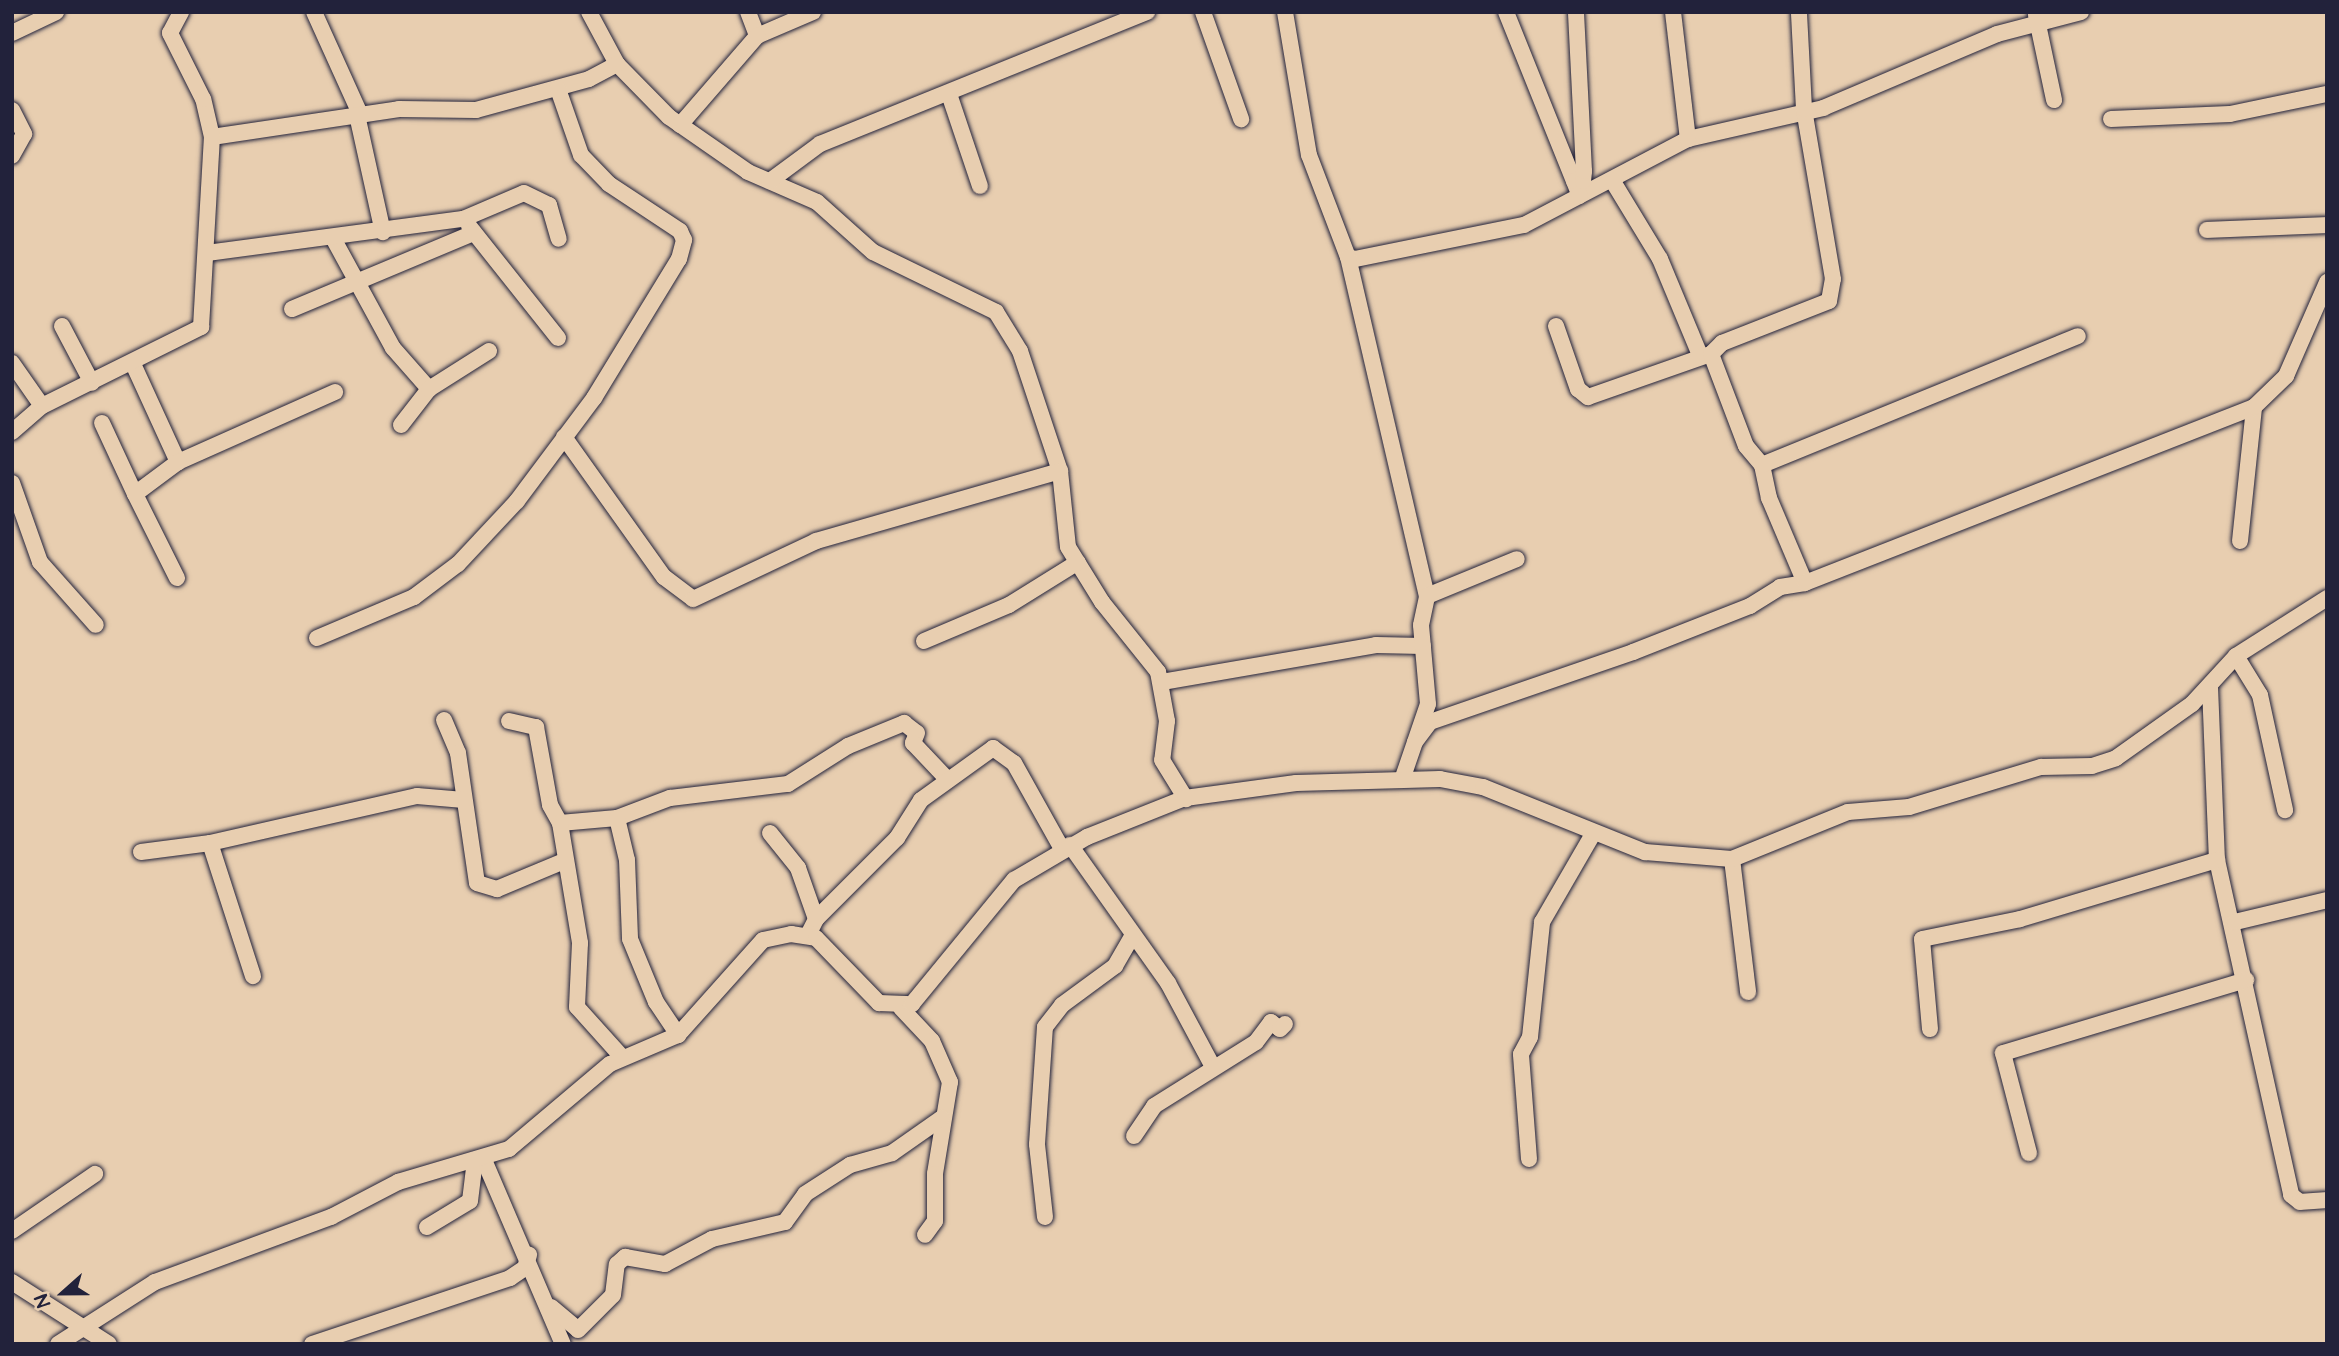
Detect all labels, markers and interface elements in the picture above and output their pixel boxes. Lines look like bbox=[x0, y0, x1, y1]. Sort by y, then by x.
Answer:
north arrow bbox=[28, 1258, 98, 1328]
text: N bbox=[28, 1290, 58, 1311]

